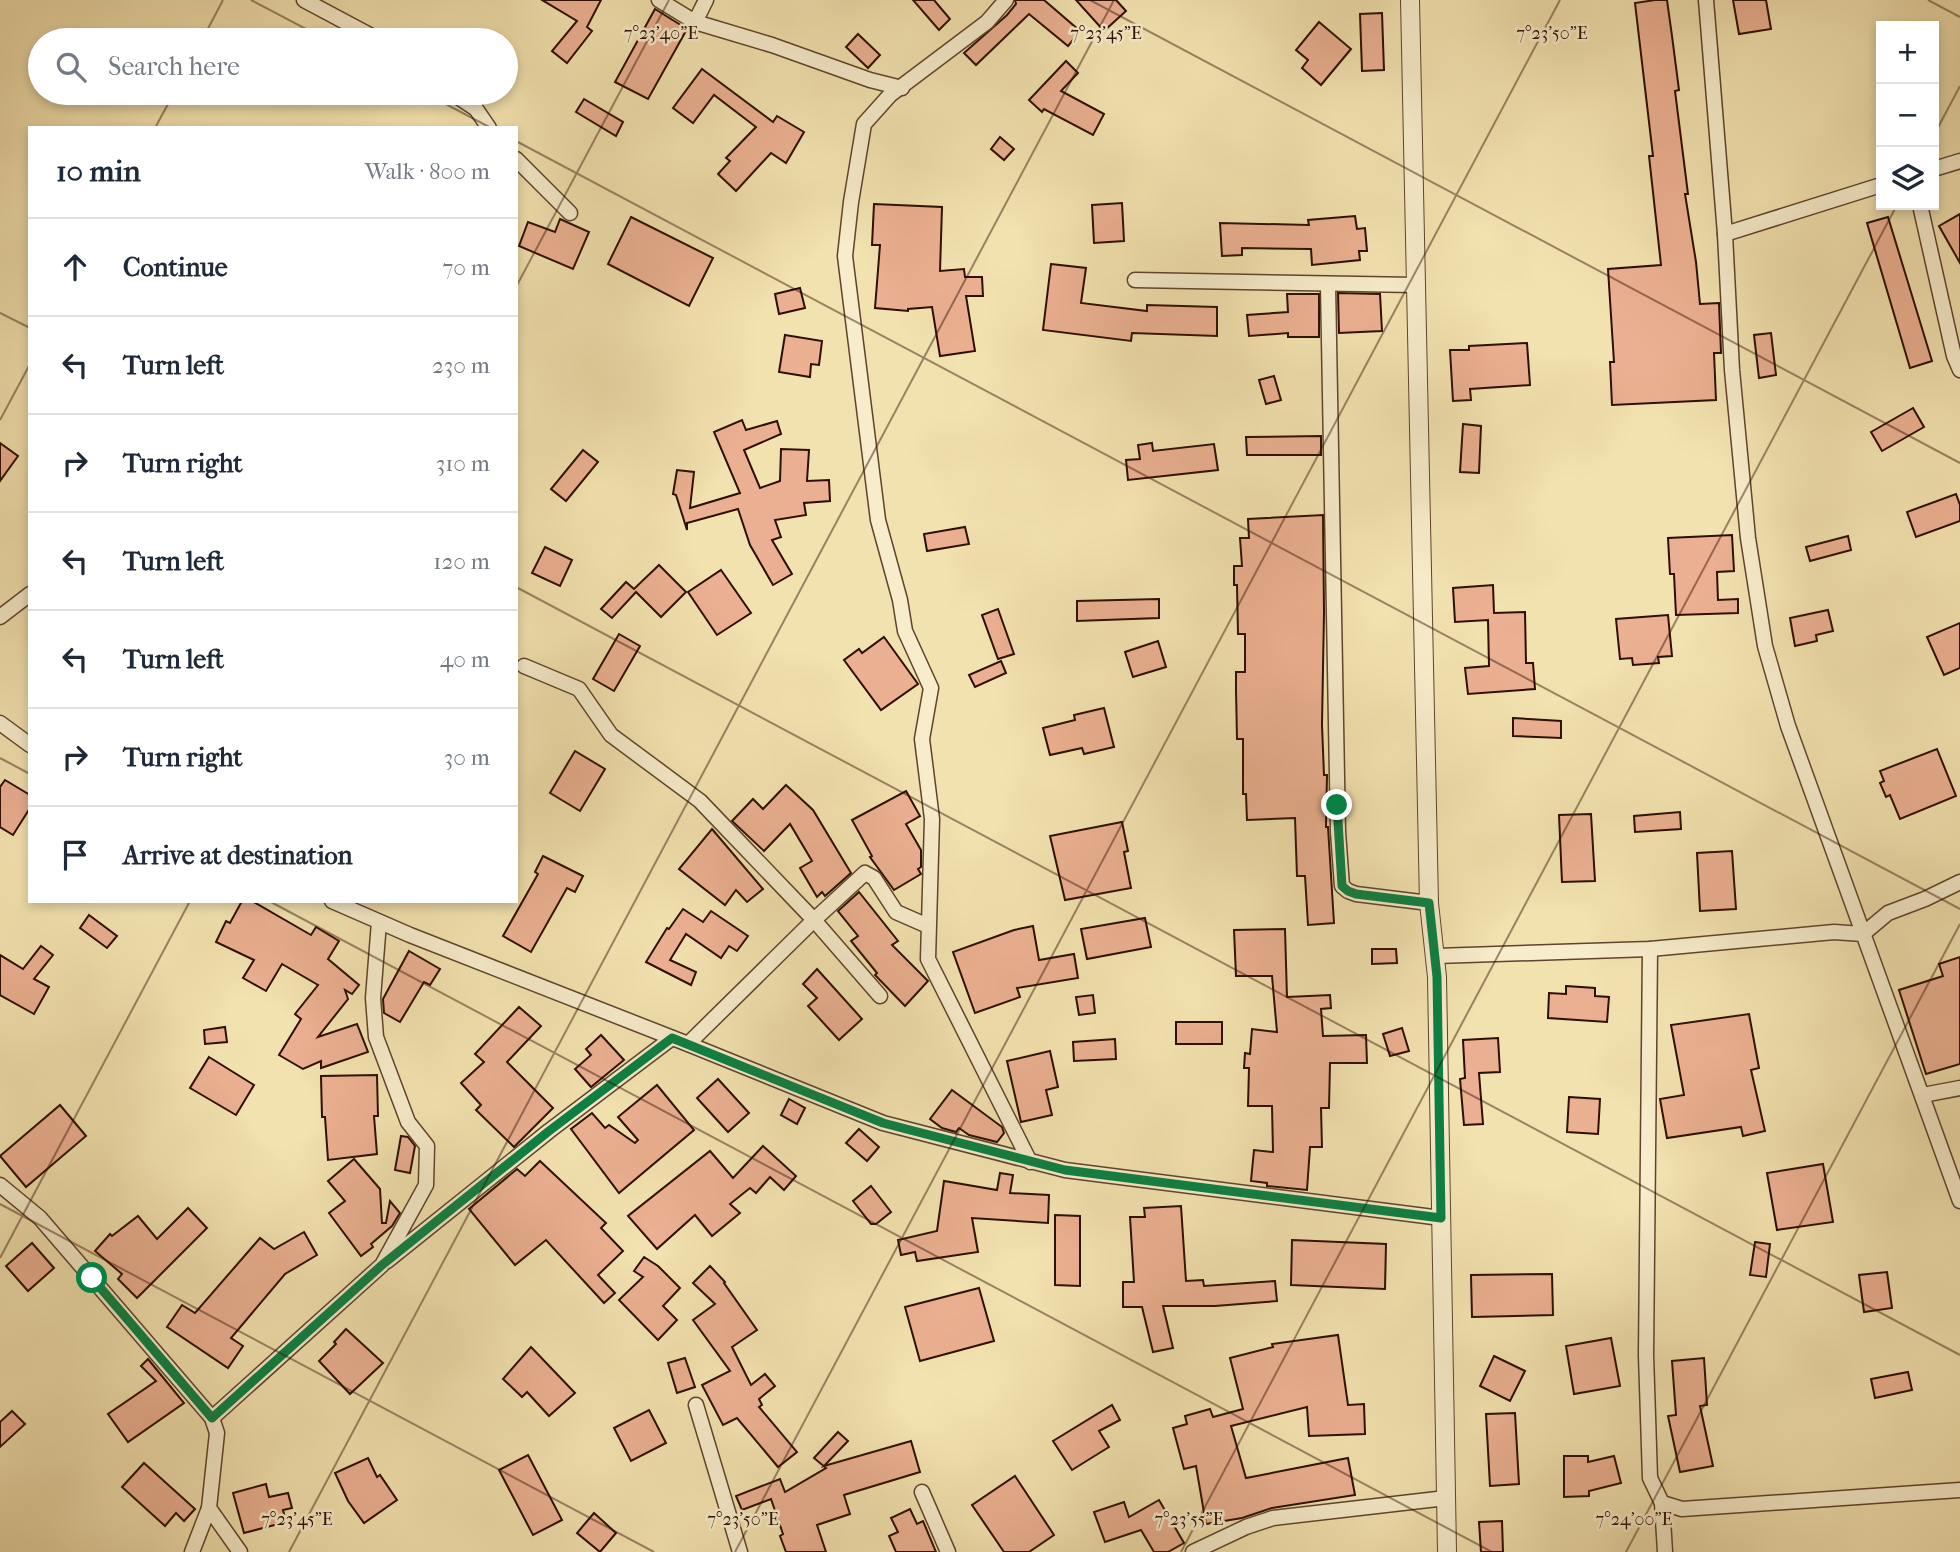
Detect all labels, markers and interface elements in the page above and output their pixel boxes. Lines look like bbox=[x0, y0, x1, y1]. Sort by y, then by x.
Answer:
map controls bbox=[1876, 21, 1939, 210]
button: + bbox=[1876, 21, 1939, 84]
text: 7°23'40"E bbox=[624, 23, 698, 44]
text: 7°23'45"E bbox=[1070, 23, 1142, 44]
text: 7°23'50"E bbox=[1516, 23, 1588, 44]
search box bbox=[28, 28, 518, 105]
icon: search bbox=[52, 48, 90, 86]
text: Search here bbox=[108, 51, 240, 82]
button: − bbox=[1876, 84, 1939, 147]
button: layers bbox=[1876, 147, 1939, 210]
text: 10 min bbox=[56, 154, 141, 189]
text: Walk · 800 m bbox=[365, 158, 490, 185]
icon: ahead bbox=[56, 248, 94, 286]
text: Continue bbox=[123, 252, 228, 283]
text: 70 m bbox=[442, 254, 490, 281]
icon: left bbox=[56, 346, 94, 384]
text: Turn left bbox=[123, 350, 224, 381]
text: 230 m bbox=[432, 352, 490, 379]
icon: right bbox=[56, 444, 94, 482]
text: Turn right bbox=[123, 448, 243, 479]
text: 310 m bbox=[436, 450, 490, 477]
icon: left bbox=[56, 542, 94, 580]
text: Turn left bbox=[123, 546, 224, 577]
text: 120 m bbox=[433, 548, 490, 575]
icon: left bbox=[56, 640, 94, 678]
text: Turn left bbox=[123, 644, 224, 675]
text: 40 m bbox=[440, 646, 490, 673]
icon: right bbox=[56, 738, 94, 776]
text: Turn right bbox=[123, 742, 243, 773]
text: 30 m bbox=[444, 744, 490, 771]
route end bbox=[1321, 789, 1352, 820]
icon: arrive bbox=[56, 836, 94, 874]
text: Arrive at destination bbox=[123, 840, 353, 871]
route start bbox=[76, 1262, 107, 1293]
text: 7°23'45"E bbox=[261, 1509, 333, 1530]
text: 7°23'50"E bbox=[707, 1509, 779, 1530]
text: 7°23'55"E bbox=[1154, 1509, 1224, 1530]
text: 7°24'00"E bbox=[1596, 1509, 1672, 1530]

